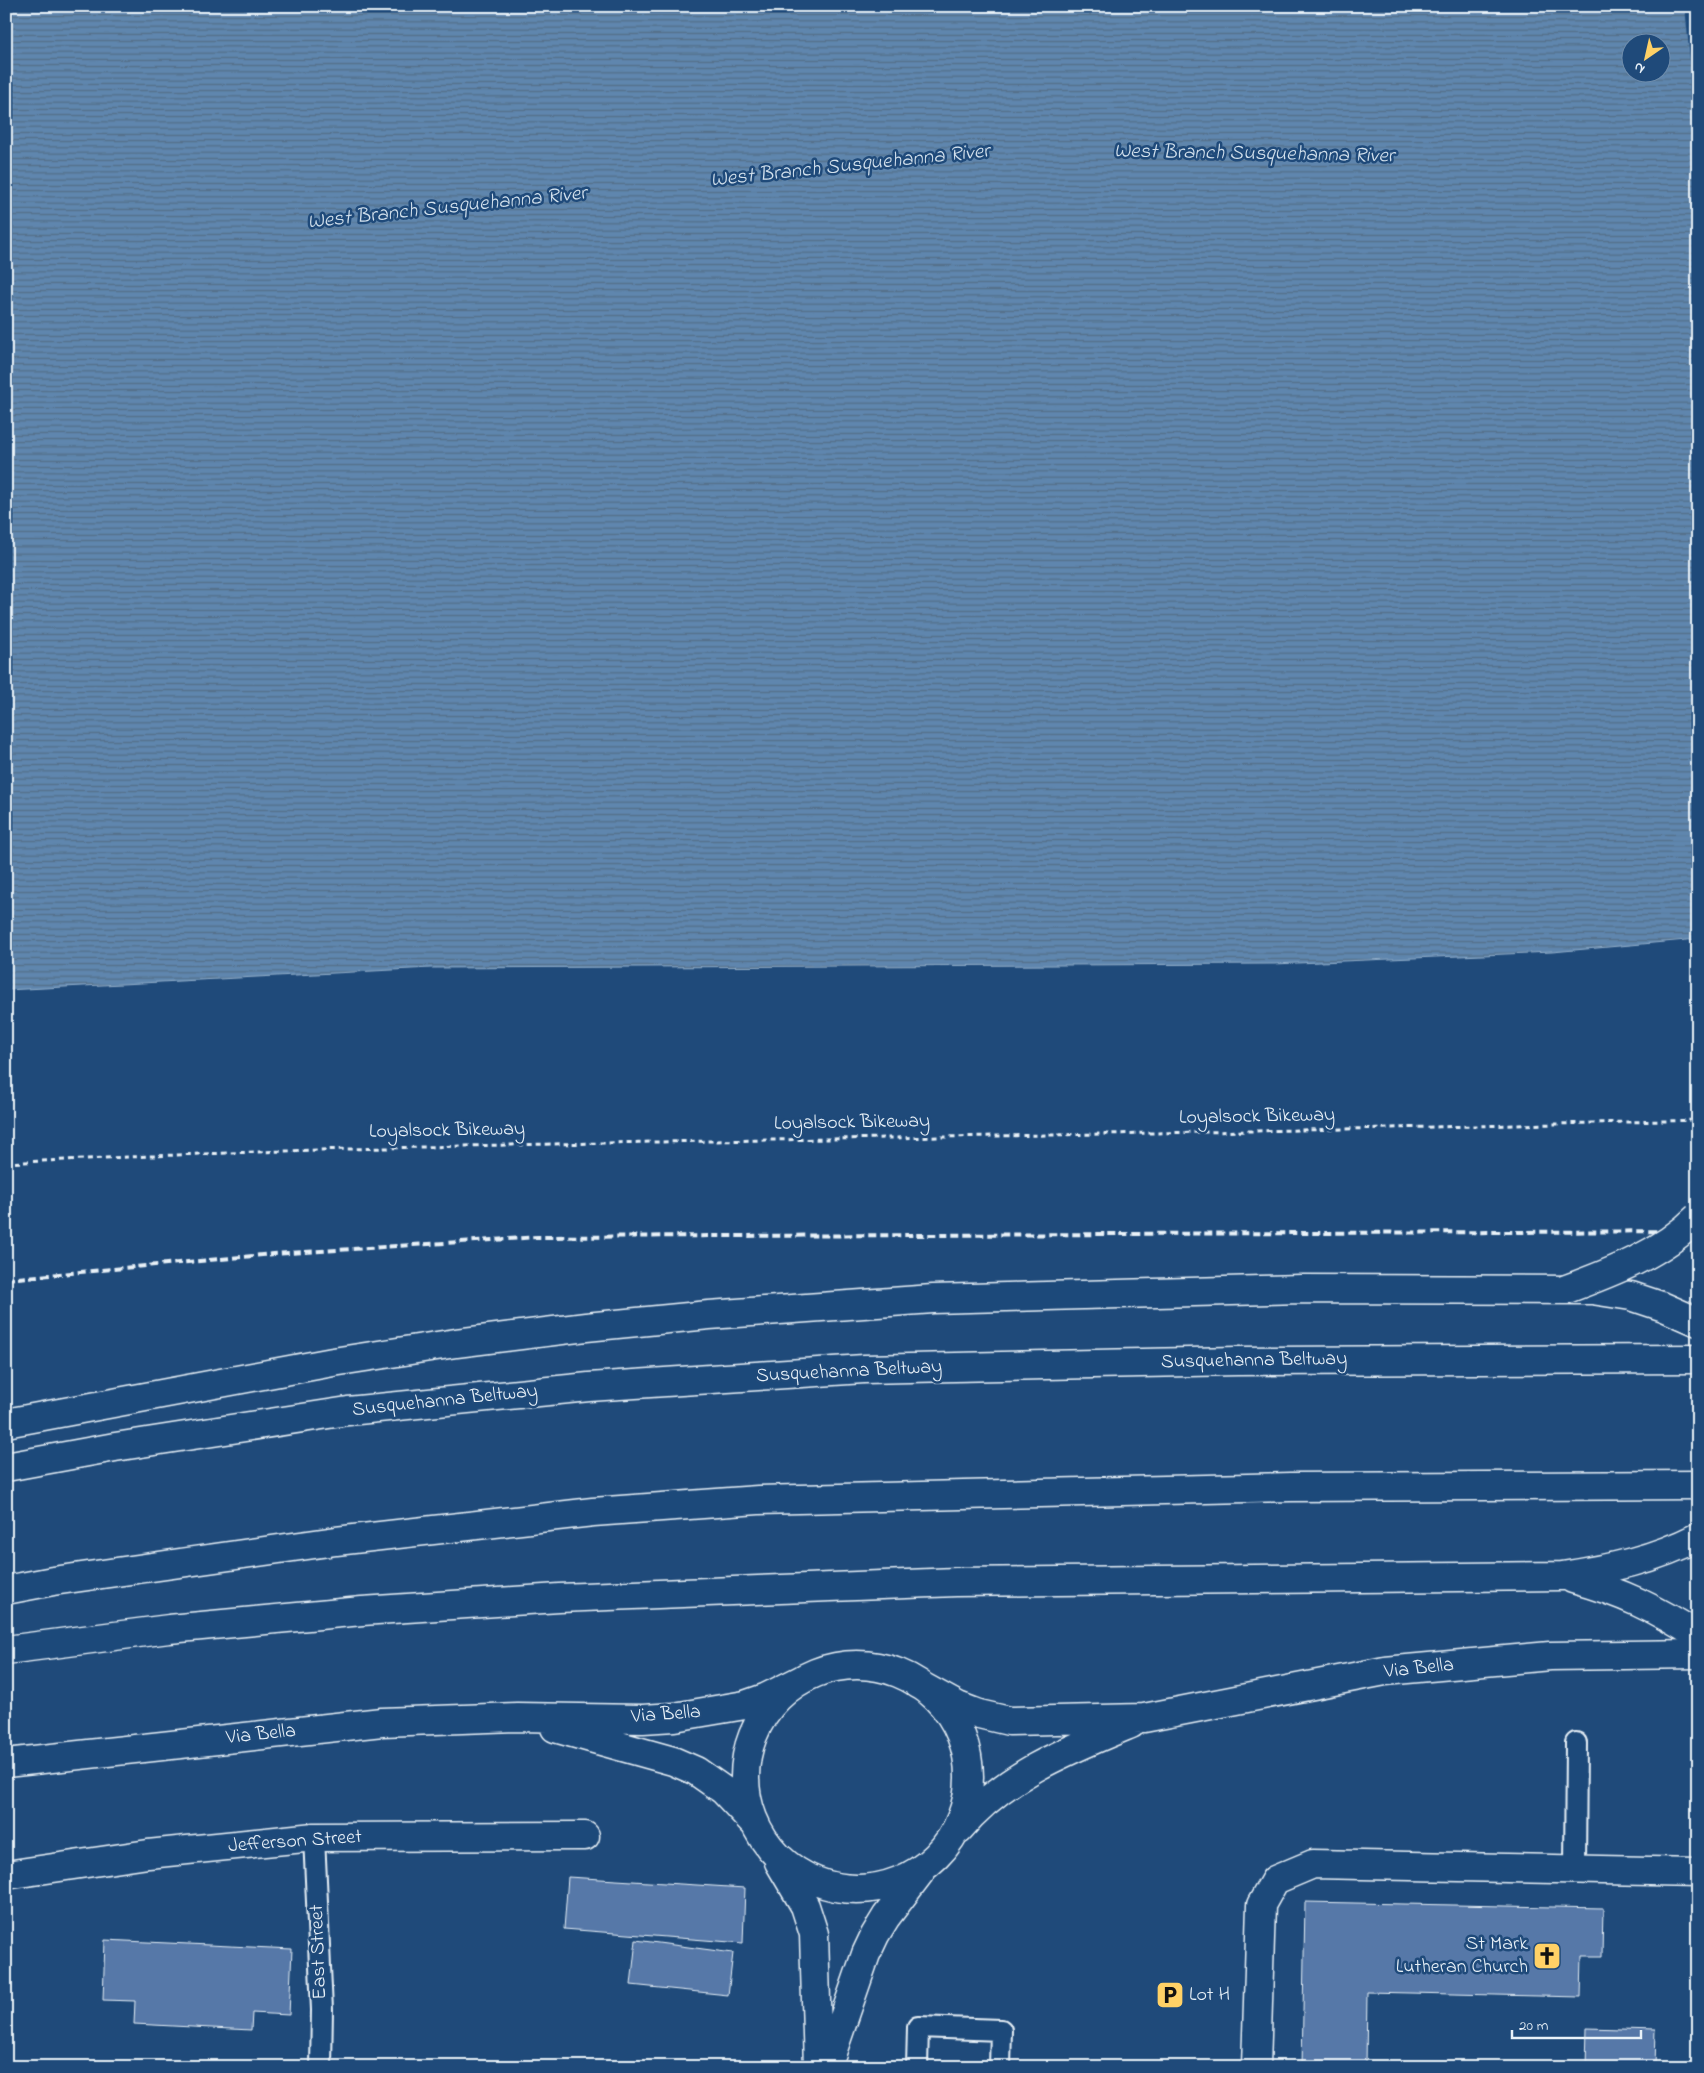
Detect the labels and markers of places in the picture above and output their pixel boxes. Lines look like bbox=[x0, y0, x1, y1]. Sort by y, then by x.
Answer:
place label: St Mark Lutheran Church bbox=[1396, 1930, 1528, 1982]
church icon: St Mark Lutheran Church bbox=[1532, 1941, 1562, 1971]
parking icon: Lot H bbox=[1155, 1980, 1185, 2010]
place label: Lot H bbox=[1189, 1981, 1230, 2010]

